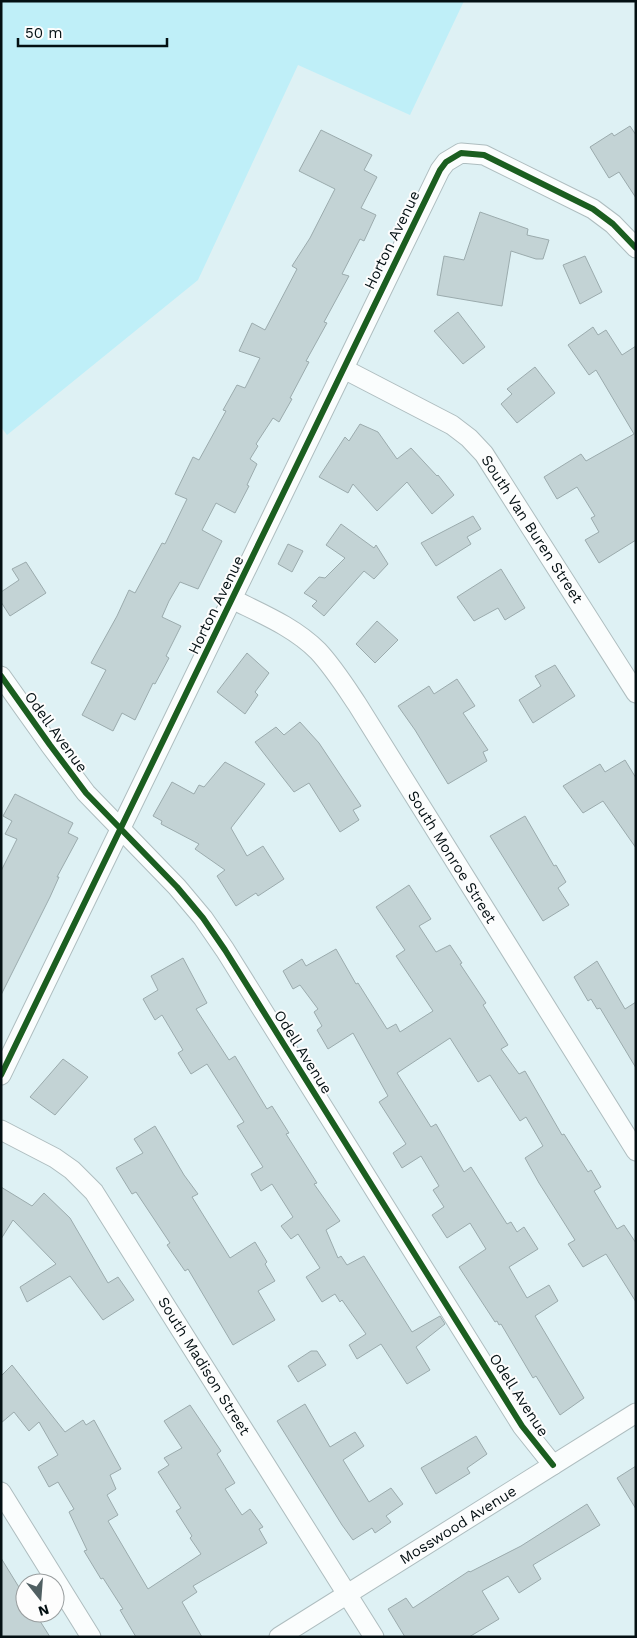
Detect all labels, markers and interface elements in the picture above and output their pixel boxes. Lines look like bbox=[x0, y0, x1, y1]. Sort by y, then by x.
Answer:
scale bar bbox=[18, 15, 166, 47]
text: 50 m bbox=[25, 24, 62, 42]
street label: Horton Avenue bbox=[360, 188, 424, 292]
street label: South Van Buren Street bbox=[477, 452, 587, 607]
street label: Horton Avenue bbox=[184, 553, 248, 657]
street label: Odell Avenue bbox=[21, 688, 91, 776]
street label: South Monroe Street bbox=[404, 787, 501, 927]
street label: Odell Avenue bbox=[270, 1007, 336, 1097]
street label: South Madison Street bbox=[154, 1294, 254, 1439]
street label: Odell Avenue bbox=[485, 1350, 553, 1440]
street label: Mosswood Avenue bbox=[396, 1482, 520, 1568]
north arrow bbox=[15, 1573, 65, 1623]
text: N bbox=[37, 1601, 51, 1620]

